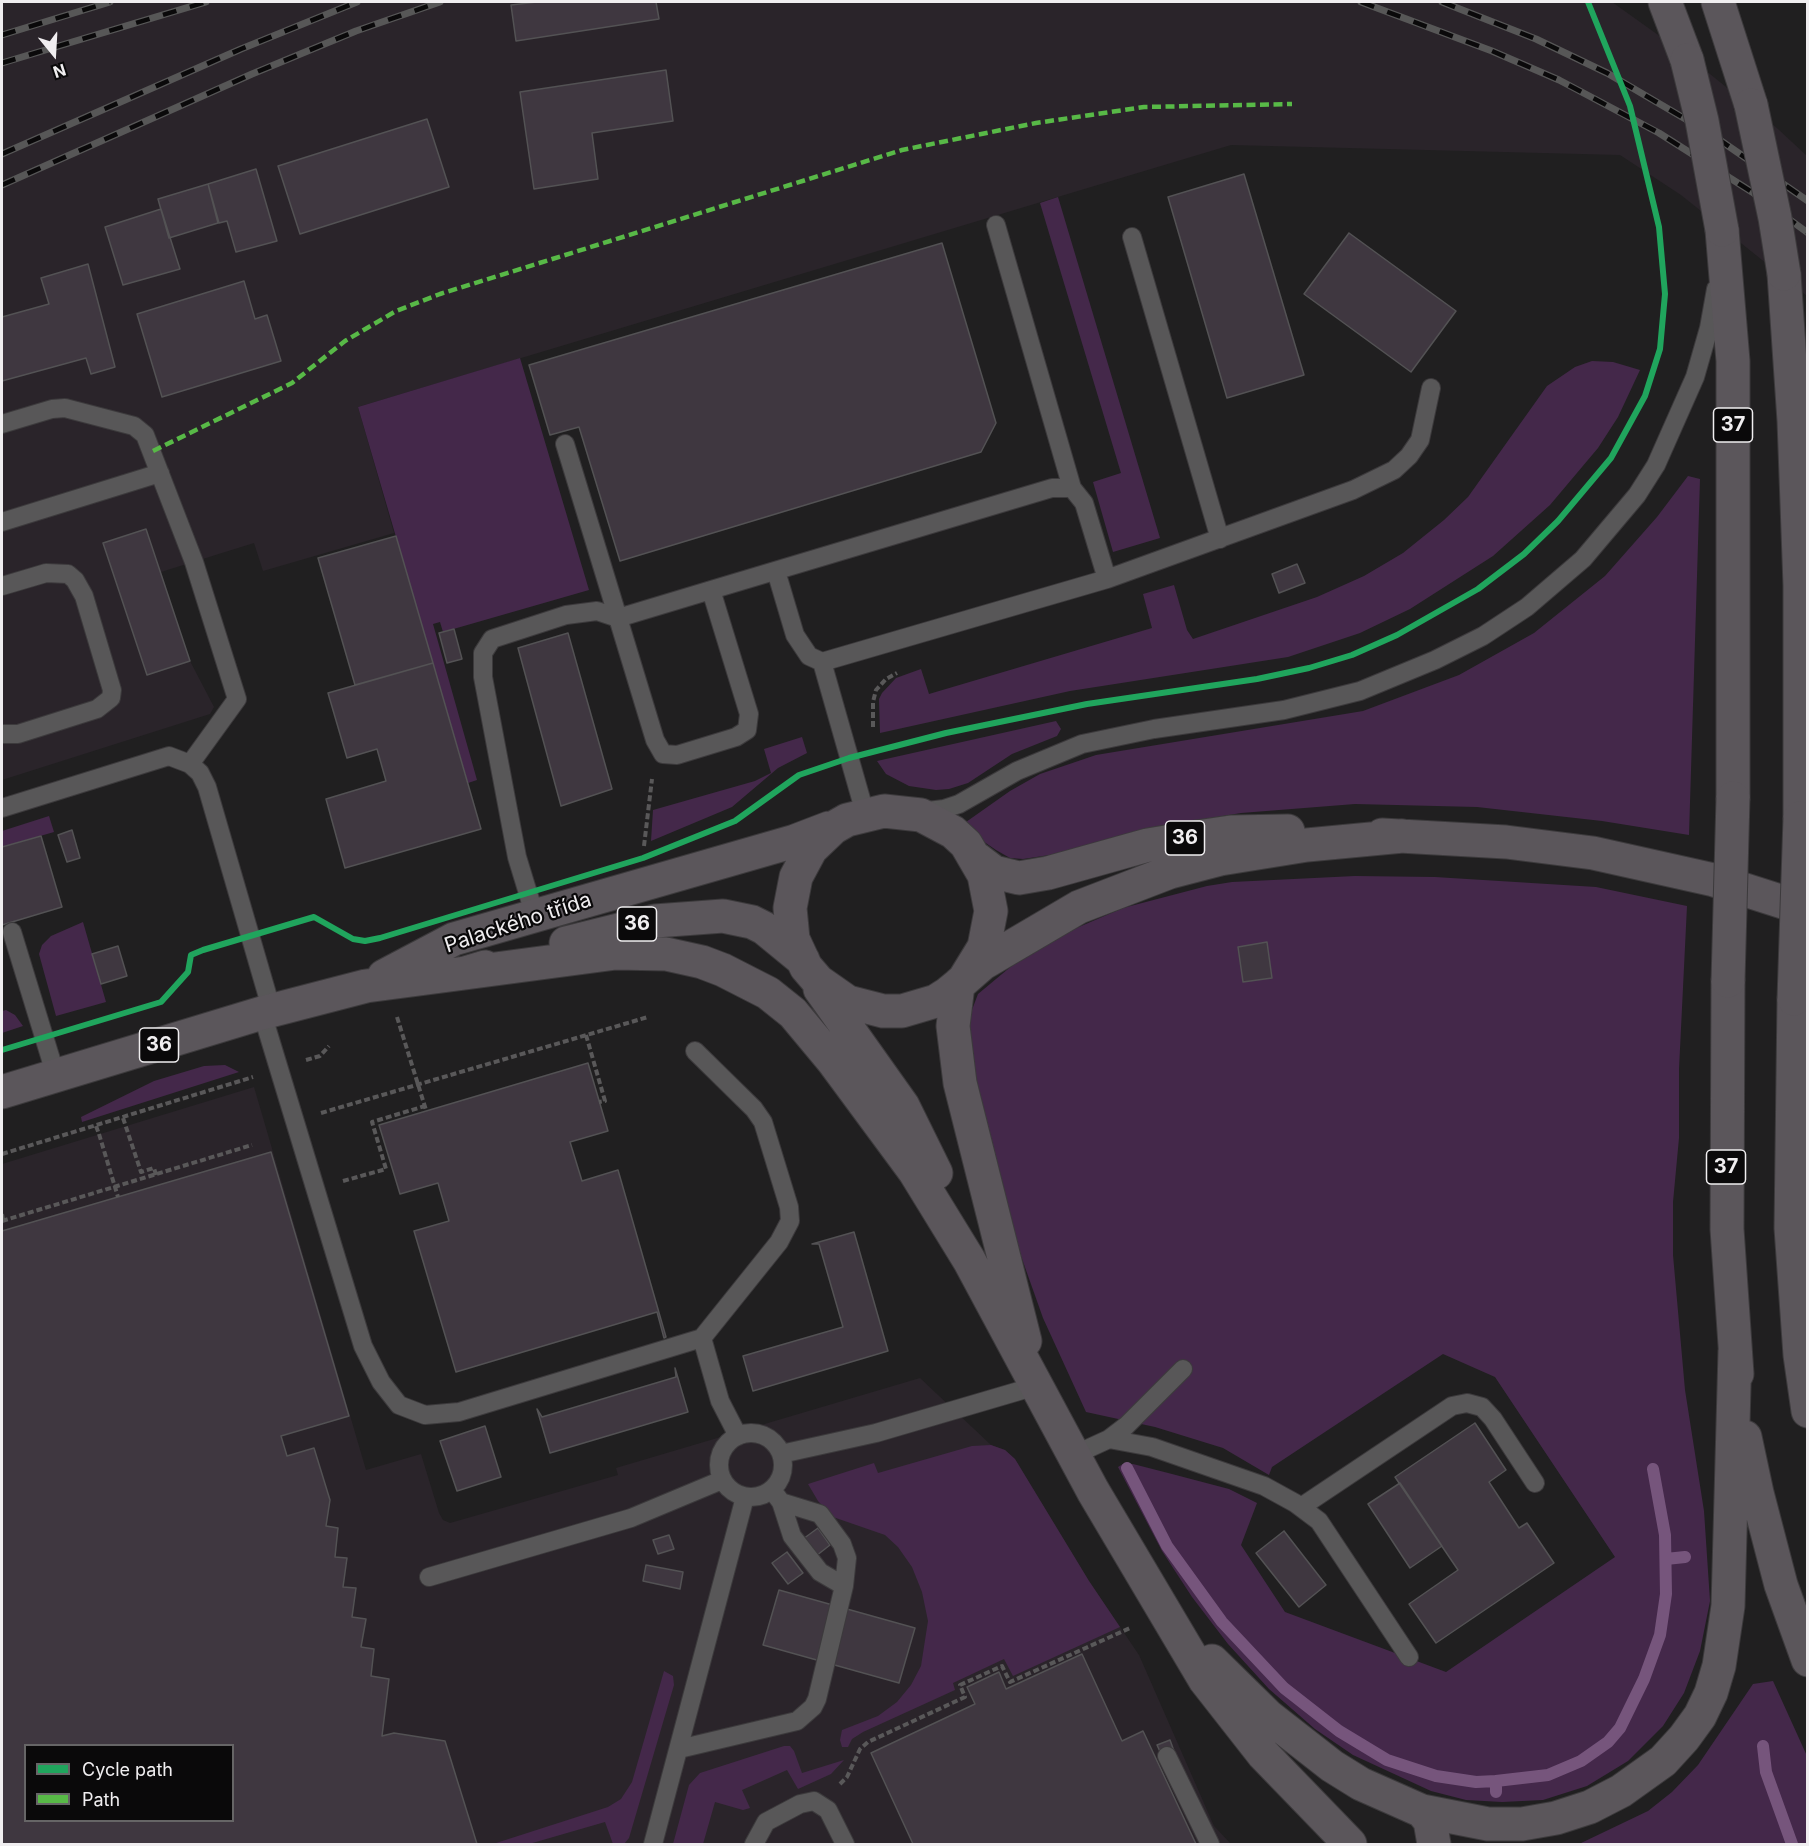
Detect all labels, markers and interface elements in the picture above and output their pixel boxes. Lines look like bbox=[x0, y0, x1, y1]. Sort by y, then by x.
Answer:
north arrow bbox=[24, 24, 84, 84]
text: N bbox=[51, 60, 68, 83]
road number: 37 bbox=[1714, 408, 1752, 442]
road number: 36 bbox=[1166, 821, 1204, 855]
street label: Palackého třída bbox=[441, 887, 595, 959]
road number: 36 bbox=[618, 907, 656, 941]
road number: 36 bbox=[140, 1028, 178, 1062]
road number: 37 bbox=[1706, 1150, 1746, 1184]
legend bbox=[24, 1744, 234, 1822]
text: Cycle path bbox=[82, 1759, 173, 1780]
text: Path bbox=[82, 1789, 120, 1810]

